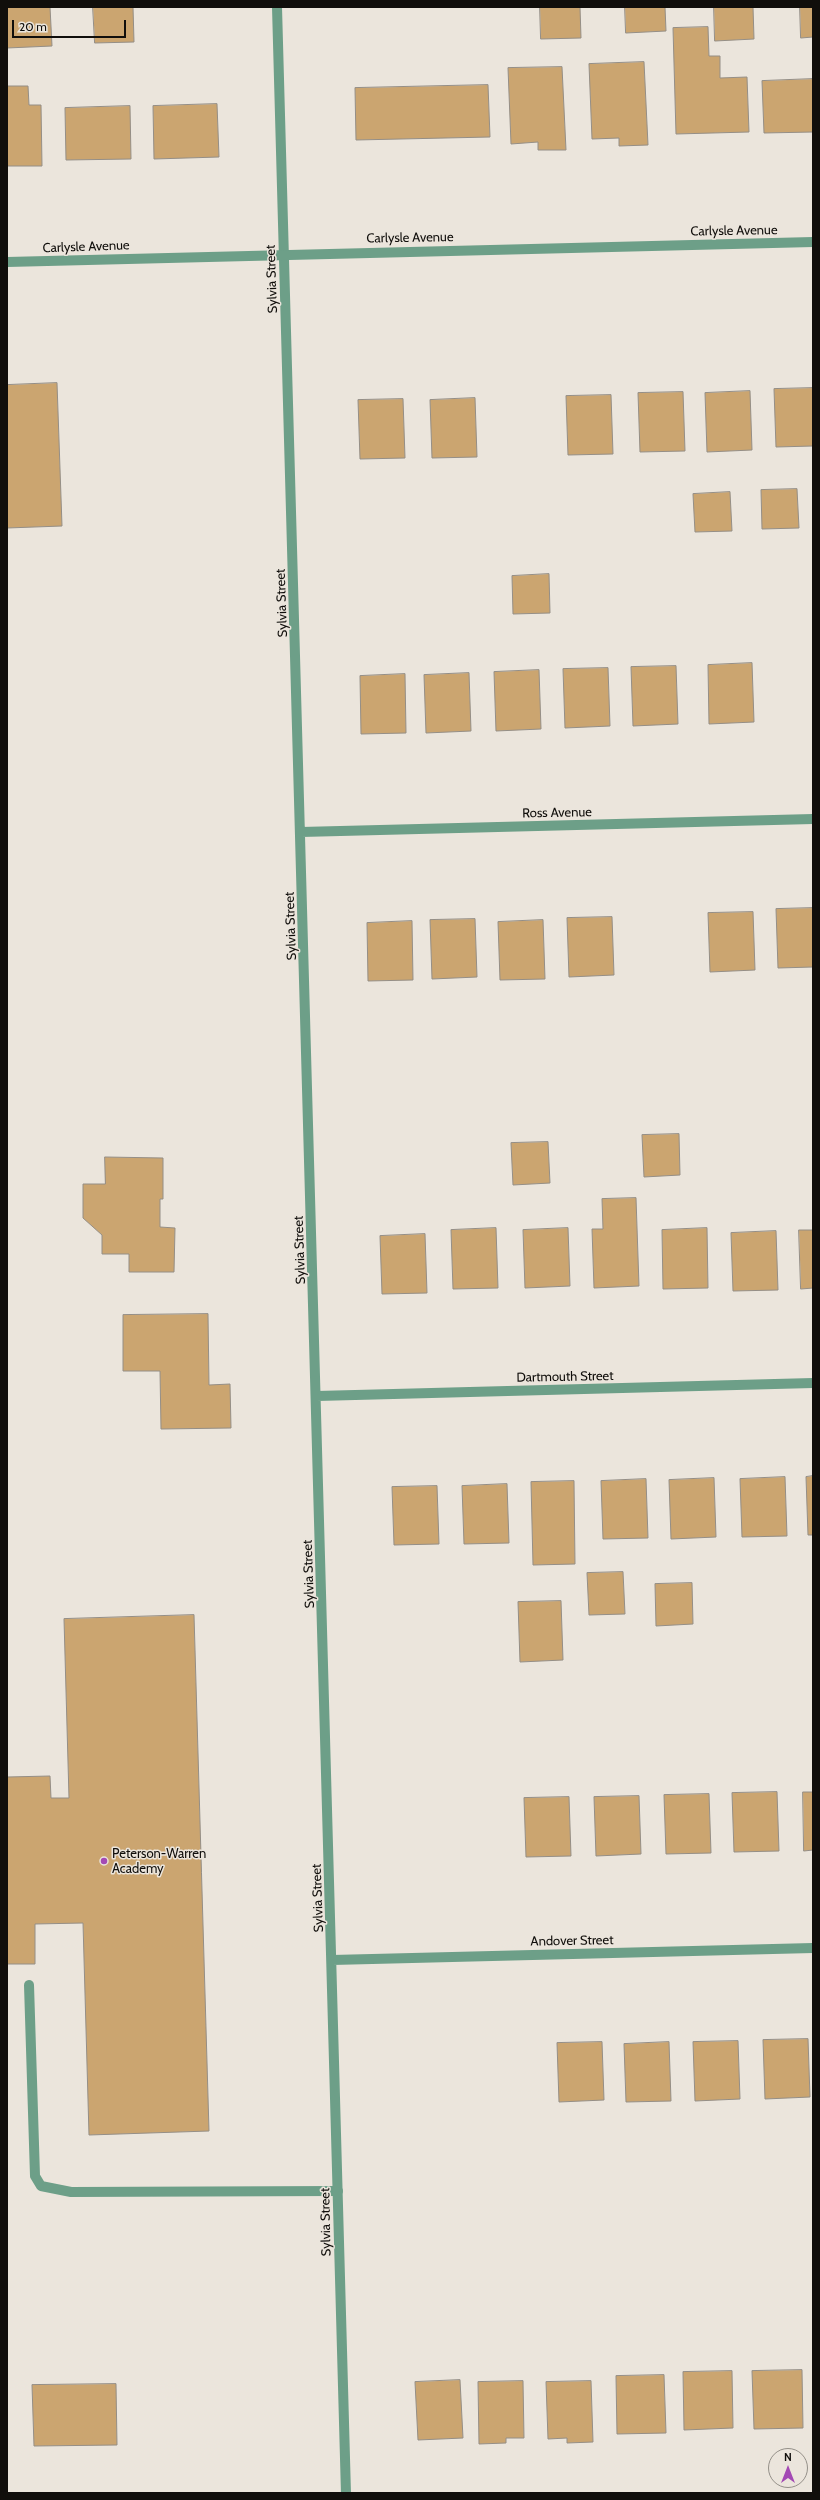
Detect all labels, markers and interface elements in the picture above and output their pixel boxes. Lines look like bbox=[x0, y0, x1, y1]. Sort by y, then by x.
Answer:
scale bar bbox=[14, 12, 128, 38]
text: 20 m bbox=[19, 19, 47, 34]
street label: Carlysle Avenue bbox=[690, 222, 778, 240]
street label: Carlysle Avenue bbox=[366, 229, 454, 247]
street label: Carlysle Avenue bbox=[42, 238, 130, 256]
street label: Sylvia Street bbox=[263, 244, 281, 314]
street label: Sylvia Street bbox=[273, 568, 291, 638]
street label: Ross Avenue bbox=[522, 805, 592, 821]
street label: Sylvia Street bbox=[282, 891, 300, 961]
street label: Sylvia Street bbox=[291, 1215, 309, 1285]
street label: Dartmouth Street bbox=[516, 1368, 614, 1386]
street label: Sylvia Street bbox=[300, 1539, 318, 1609]
place label: Peterson-Warren Academy bbox=[112, 1846, 206, 1877]
marker: Peterson-Warren Academy bbox=[99, 1856, 109, 1866]
street label: Sylvia Street bbox=[309, 1863, 327, 1933]
street label: Andover Street bbox=[530, 1932, 614, 1950]
street label: Sylvia Street bbox=[318, 2188, 334, 2256]
north arrow bbox=[768, 2448, 808, 2488]
text: N bbox=[784, 2450, 792, 2464]

